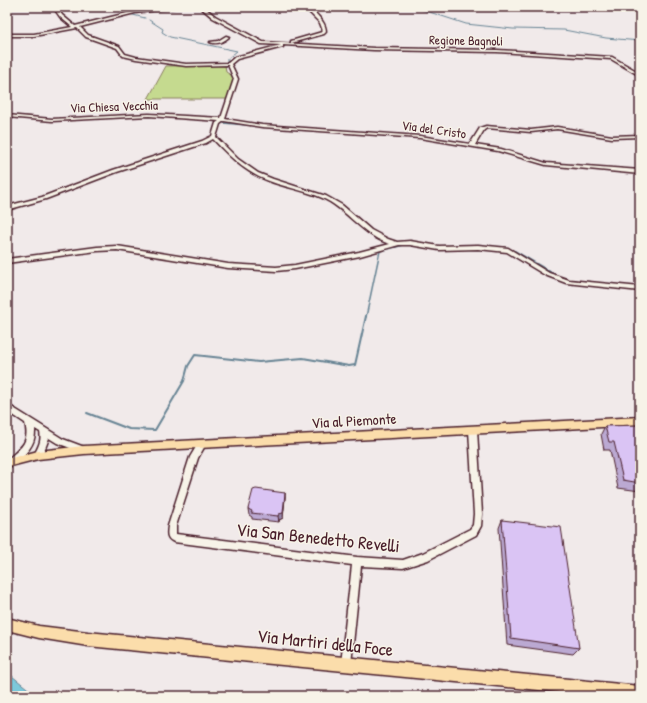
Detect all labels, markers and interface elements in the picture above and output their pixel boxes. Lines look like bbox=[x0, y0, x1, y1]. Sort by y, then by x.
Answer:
street label: Regione Bagnoli bbox=[429, 30, 503, 50]
street label: Via Chiesa Vecchia bbox=[70, 95, 158, 117]
street label: Via del Cristo bbox=[401, 116, 467, 142]
street label: Via al Piemonte bbox=[311, 408, 397, 433]
street label: Via San Benedetto Revelli bbox=[235, 517, 401, 559]
street label: Via Martiri della Foce bbox=[256, 623, 394, 662]

